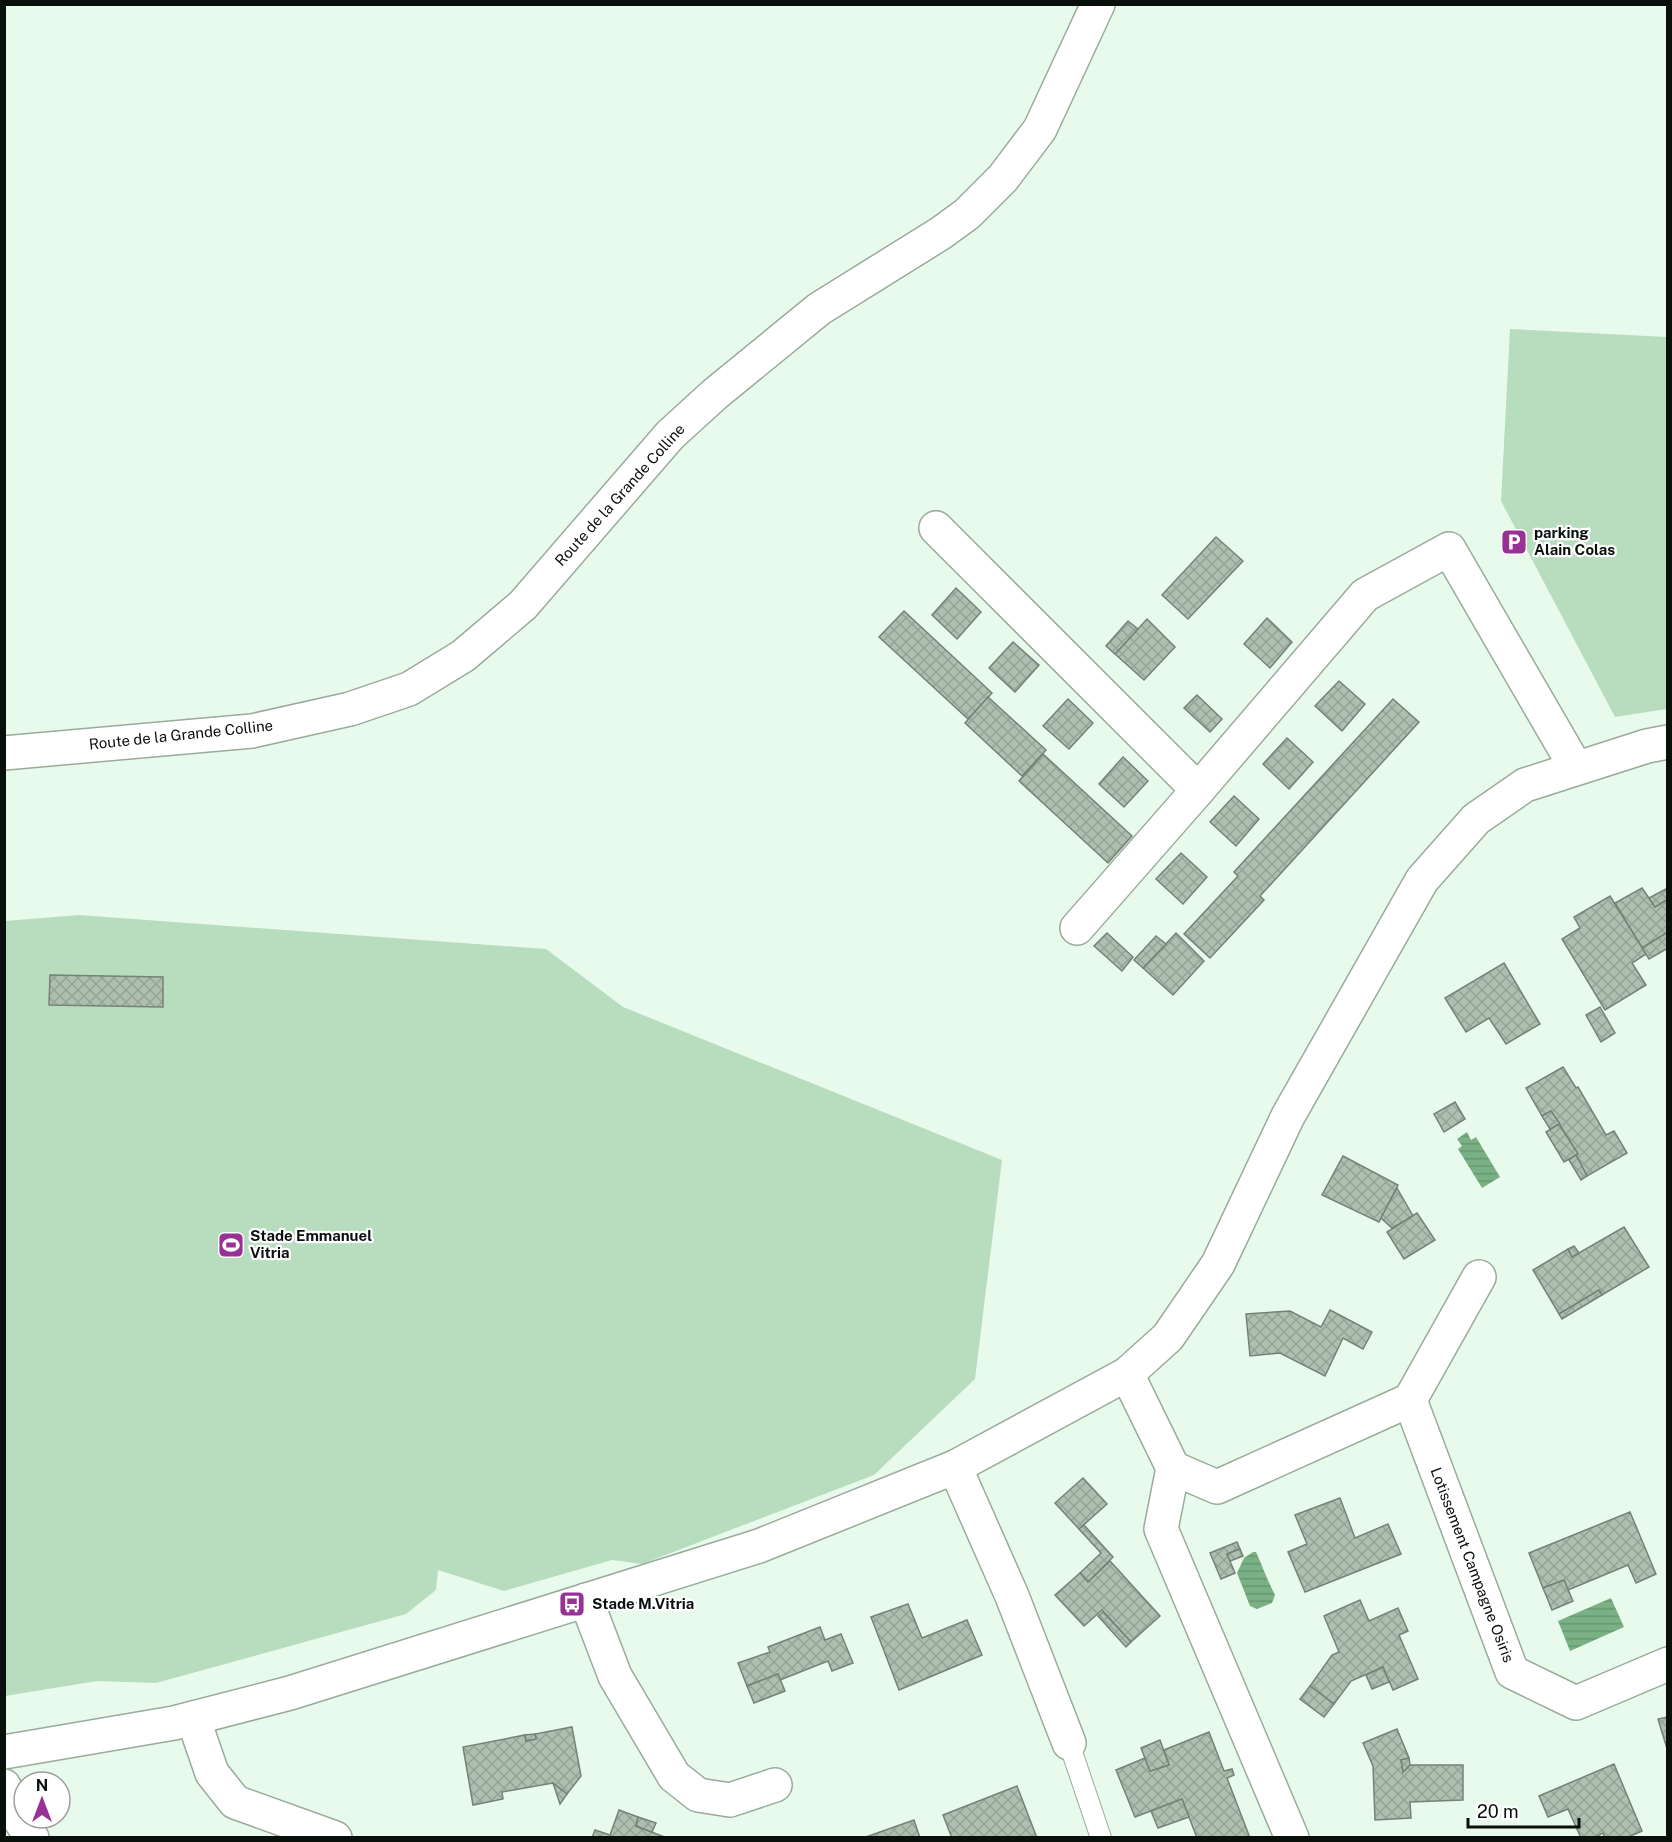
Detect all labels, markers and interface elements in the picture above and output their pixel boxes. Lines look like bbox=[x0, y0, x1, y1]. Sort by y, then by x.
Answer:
street label: Route de la Grande Colline bbox=[551, 420, 688, 569]
place label: parking Alain Colas bbox=[1534, 524, 1615, 558]
parking icon: parking Alain Colas bbox=[1499, 527, 1529, 557]
street label: Route de la Grande Colline bbox=[88, 716, 274, 753]
place label: Stade Emmanuel Vitria bbox=[250, 1227, 372, 1261]
sports icon: Stade Emmanuel Vitria bbox=[216, 1230, 246, 1260]
street label: Lotissement Campagne Osiris bbox=[1427, 1465, 1518, 1665]
bus stop icon: Stade M.Vitria bbox=[557, 1589, 587, 1619]
place label: Stade M.Vitria bbox=[592, 1595, 694, 1612]
north arrow bbox=[12, 1770, 72, 1830]
text: N bbox=[36, 1776, 48, 1795]
scale bar bbox=[1468, 1791, 1579, 1829]
text: 20 m bbox=[1477, 1801, 1519, 1822]

